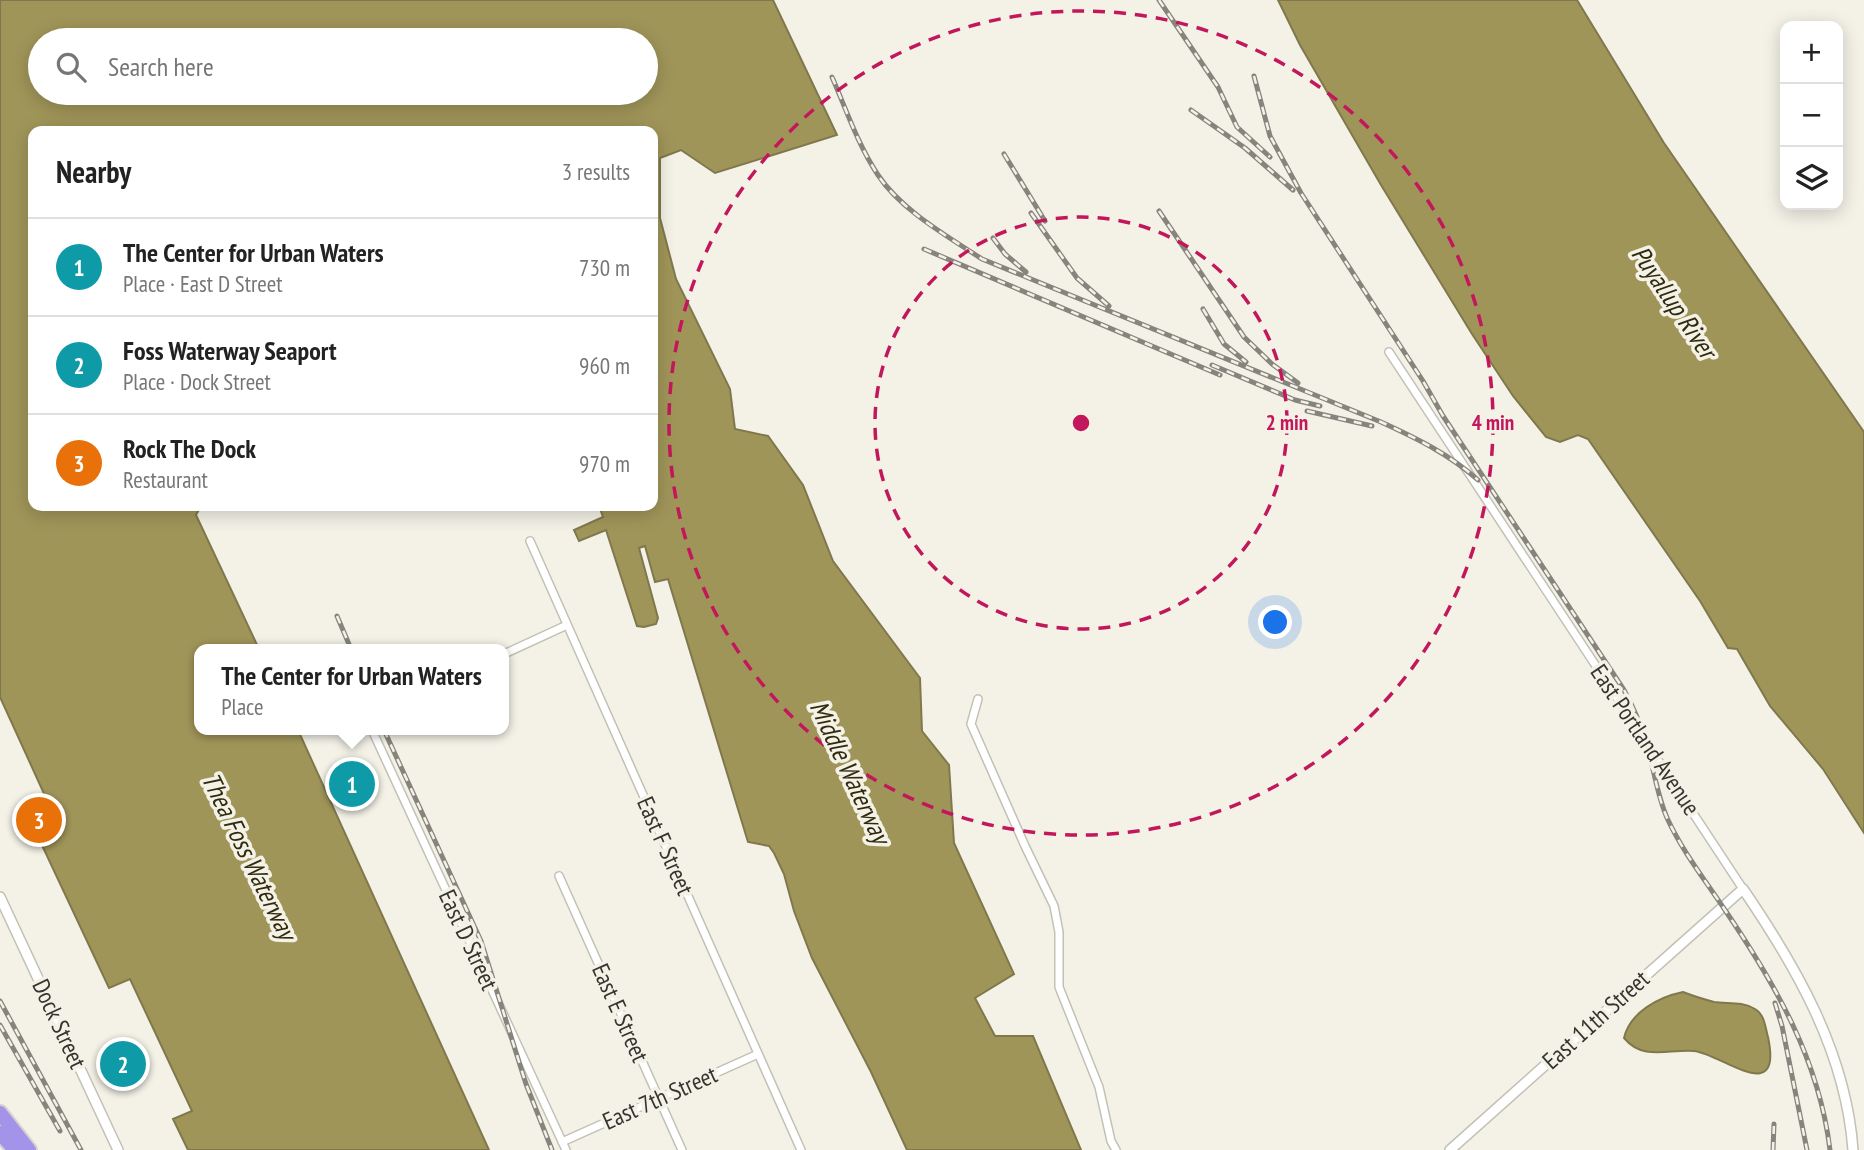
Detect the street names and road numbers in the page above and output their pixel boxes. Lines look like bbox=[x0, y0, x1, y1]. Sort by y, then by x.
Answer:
street label: East Portland Avenue bbox=[1584, 658, 1707, 821]
street label: East F Street bbox=[630, 792, 701, 900]
street label: East D Street bbox=[432, 885, 505, 995]
street label: East E Street bbox=[585, 959, 656, 1067]
street label: East 11th Street bbox=[1536, 963, 1656, 1076]
street label: Dock Street bbox=[25, 974, 94, 1074]
street label: East 7th Street bbox=[598, 1058, 722, 1137]

